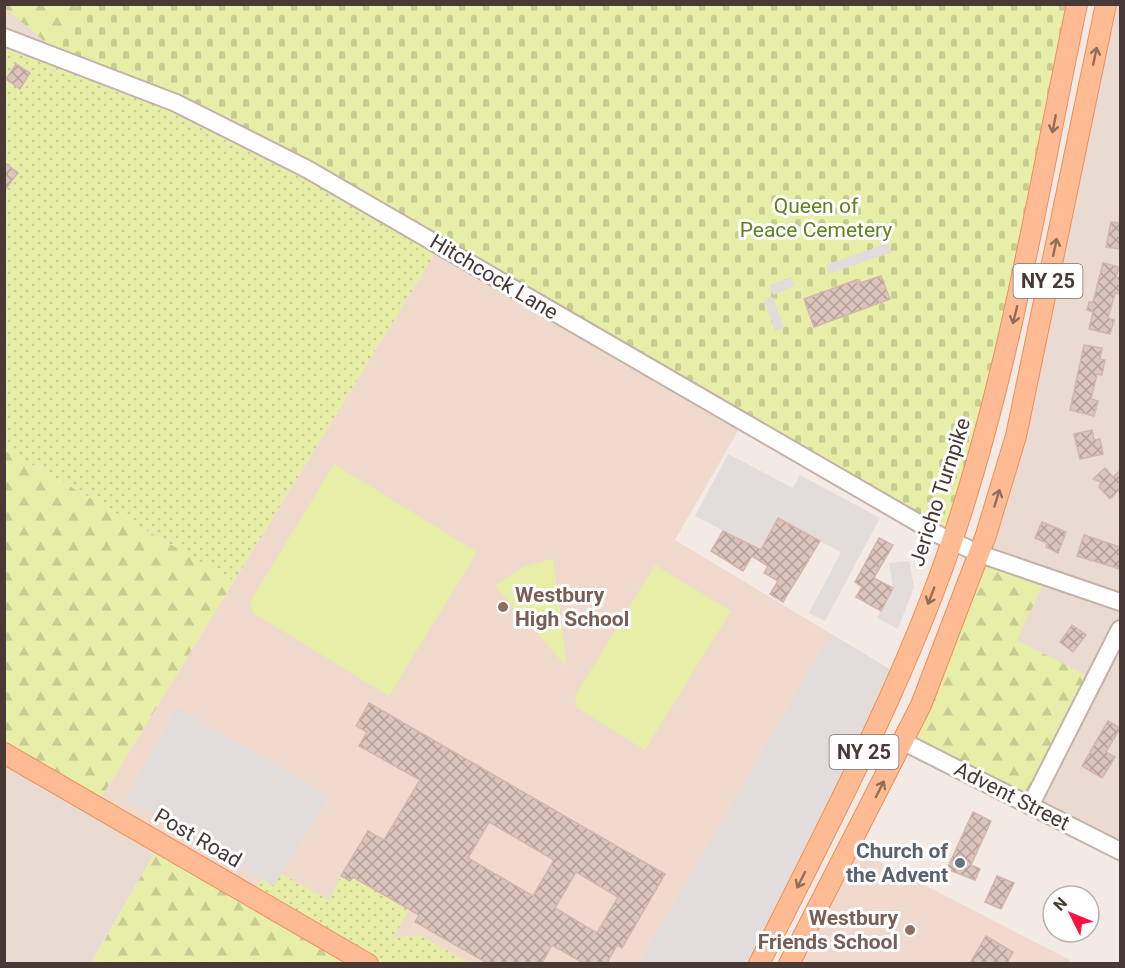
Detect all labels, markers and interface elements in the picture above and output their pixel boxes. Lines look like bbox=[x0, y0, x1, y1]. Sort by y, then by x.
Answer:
one-way arrow bbox=[1090, 47, 1101, 66]
one-way arrow bbox=[1048, 113, 1059, 133]
park label: Queen of Peace Cemetery bbox=[740, 194, 892, 242]
street label: Hitchcock Lane bbox=[426, 229, 562, 325]
one-way arrow bbox=[1050, 238, 1062, 257]
road number: NY 25 bbox=[1014, 264, 1082, 298]
one-way arrow bbox=[1009, 305, 1021, 324]
street label: Jericho Turnpike bbox=[905, 415, 975, 569]
one-way arrow bbox=[993, 489, 1004, 508]
place label: Westbury High School bbox=[515, 583, 629, 631]
one-way arrow bbox=[925, 586, 936, 605]
marker: Westbury High School bbox=[496, 600, 510, 614]
road number: NY 25 bbox=[830, 735, 898, 769]
street label: Advent Street bbox=[951, 757, 1074, 835]
one-way arrow bbox=[874, 781, 886, 799]
street label: Post Road bbox=[150, 804, 246, 872]
place label: Church of the Advent bbox=[846, 839, 948, 887]
marker: Church of the Advent bbox=[953, 856, 967, 870]
one-way arrow bbox=[794, 871, 806, 889]
north arrow bbox=[1041, 884, 1101, 944]
text: N bbox=[1050, 894, 1071, 915]
place label: Westbury Friends School bbox=[758, 906, 898, 954]
marker: Westbury Friends School bbox=[903, 923, 917, 937]

